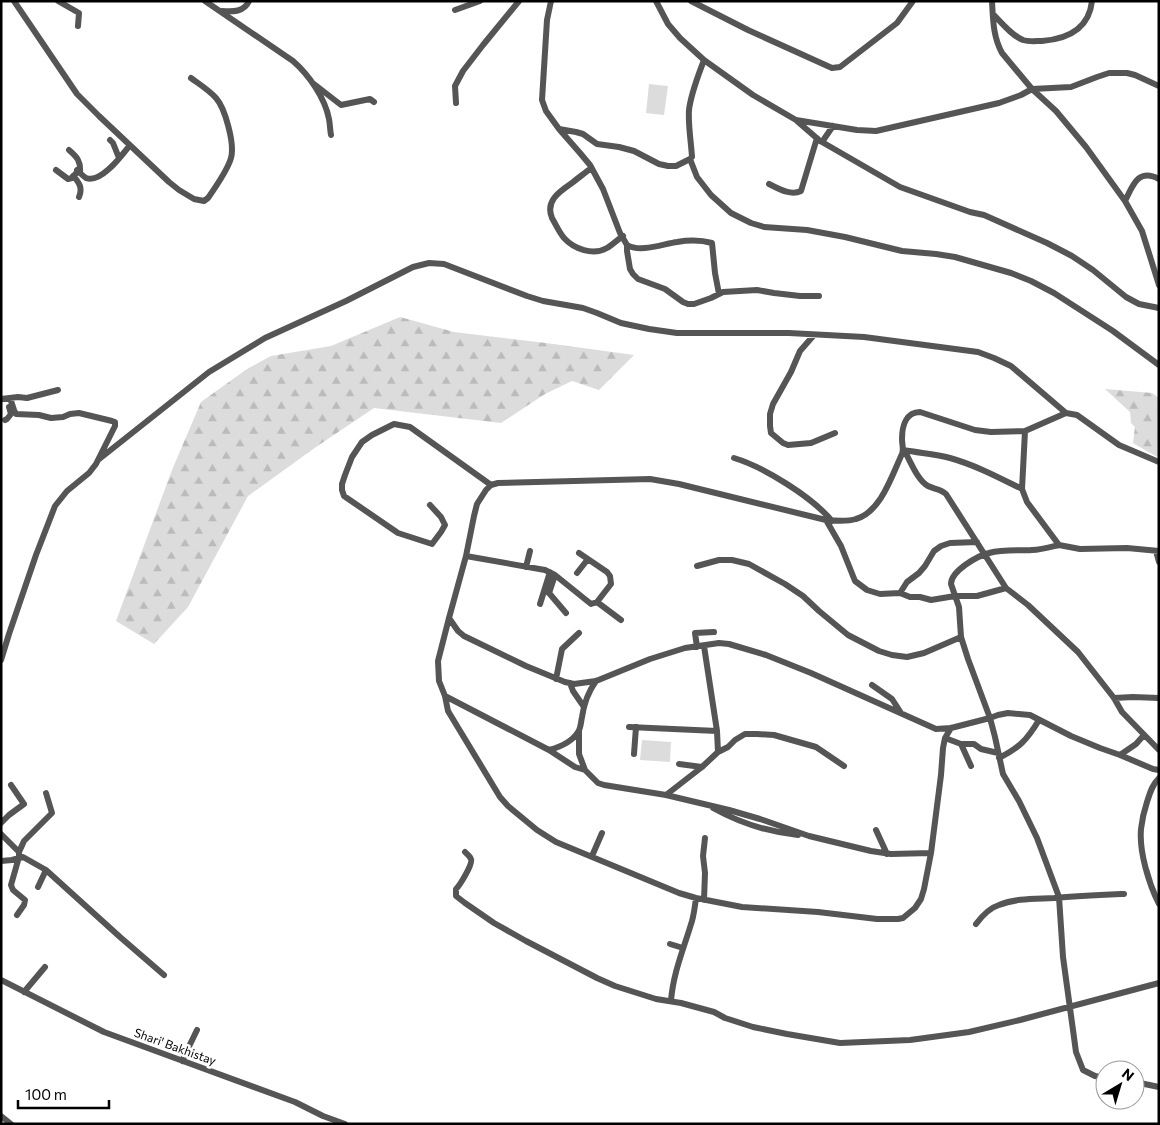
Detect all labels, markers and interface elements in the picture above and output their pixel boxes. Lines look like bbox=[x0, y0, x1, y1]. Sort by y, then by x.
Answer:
street label: Shari' Bakhistay bbox=[133, 1025, 218, 1067]
north arrow bbox=[1095, 1060, 1145, 1110]
text: N bbox=[1119, 1064, 1138, 1084]
scale bar bbox=[18, 1078, 109, 1110]
text: 100 m bbox=[25, 1085, 67, 1103]

